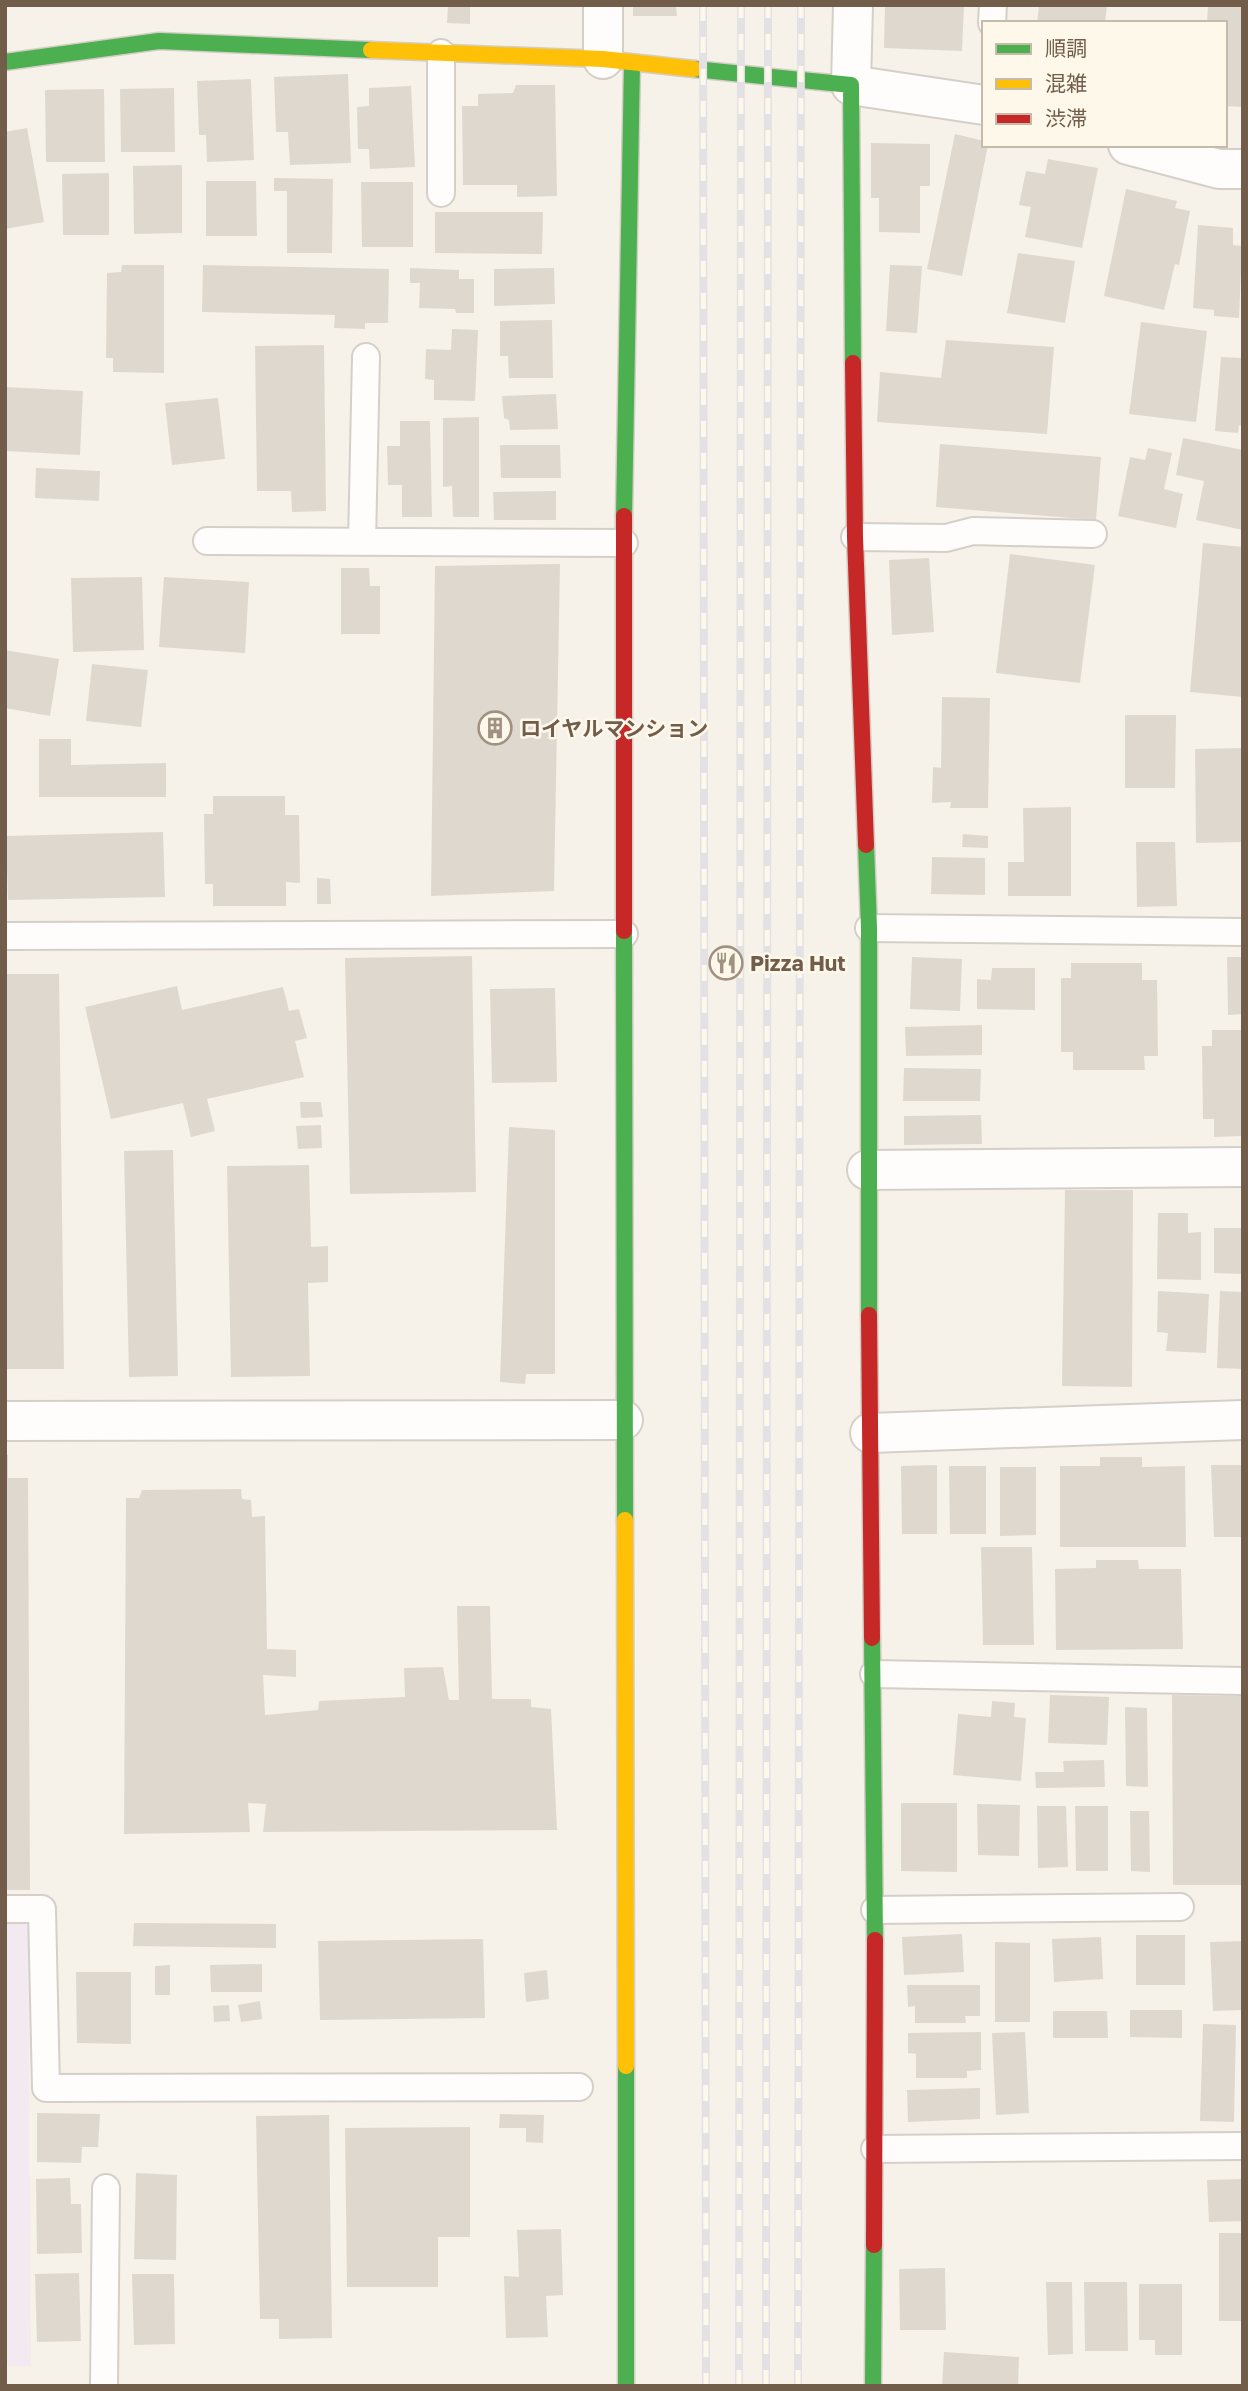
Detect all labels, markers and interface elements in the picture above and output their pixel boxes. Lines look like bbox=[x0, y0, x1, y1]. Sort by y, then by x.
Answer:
legend bbox=[982, 21, 1227, 147]
text: 順調 bbox=[1045, 35, 1087, 61]
text: 混雑 bbox=[1045, 70, 1087, 96]
text: 渋滞 bbox=[1045, 105, 1087, 131]
building icon: ロイヤルマンション bbox=[476, 709, 514, 747]
place label: ロイヤルマンション bbox=[520, 715, 708, 741]
restaurant icon: Pizza Hut bbox=[707, 944, 745, 982]
place label: Pizza Hut bbox=[750, 950, 846, 976]

